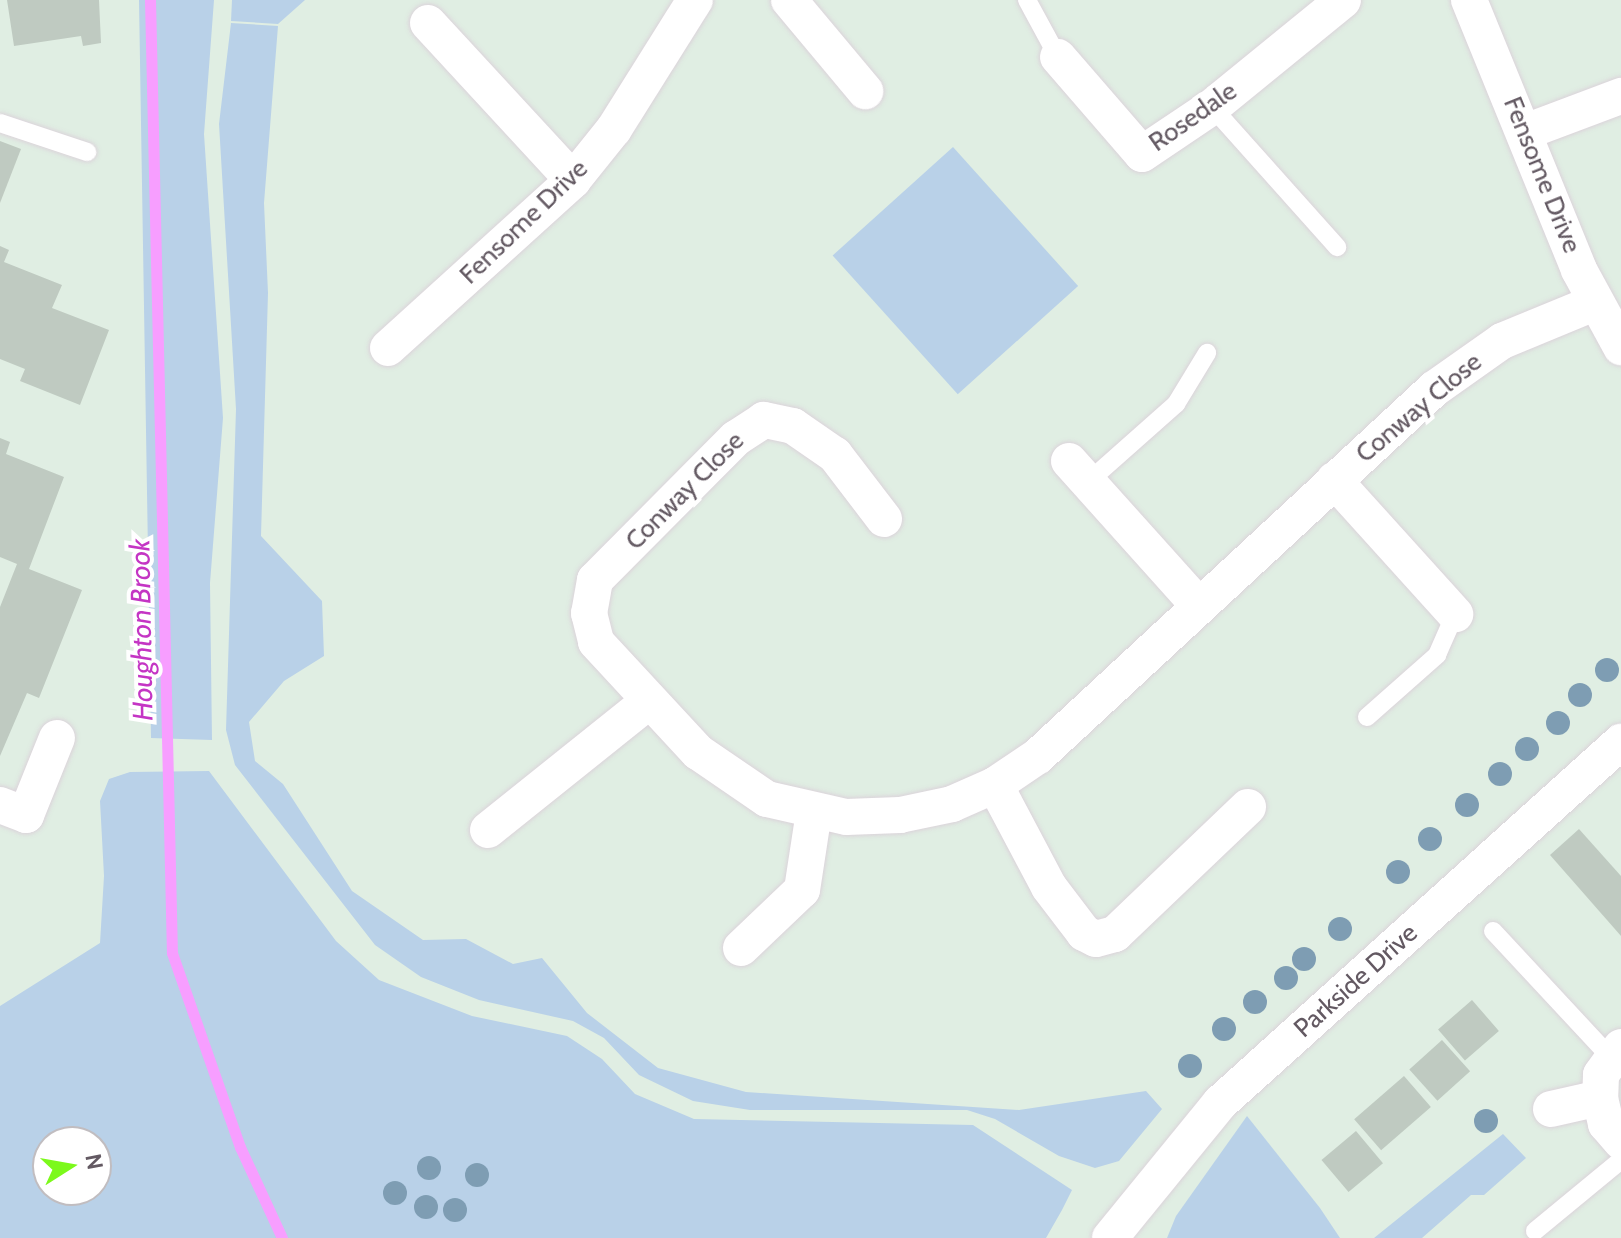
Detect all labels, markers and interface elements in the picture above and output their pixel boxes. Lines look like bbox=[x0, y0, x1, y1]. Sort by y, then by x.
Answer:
street label: Rosedale bbox=[1143, 76, 1243, 158]
street label: Fensome Drive bbox=[1497, 92, 1587, 258]
street label: Fensome Drive bbox=[454, 153, 594, 291]
street label: Conway Close bbox=[1350, 346, 1488, 470]
street label: Conway Close bbox=[619, 425, 751, 557]
water label: Houghton Brook bbox=[123, 539, 159, 721]
street label: Parkside Drive bbox=[1288, 918, 1424, 1044]
north arrow bbox=[32, 1126, 112, 1206]
text: N bbox=[79, 1151, 109, 1172]

